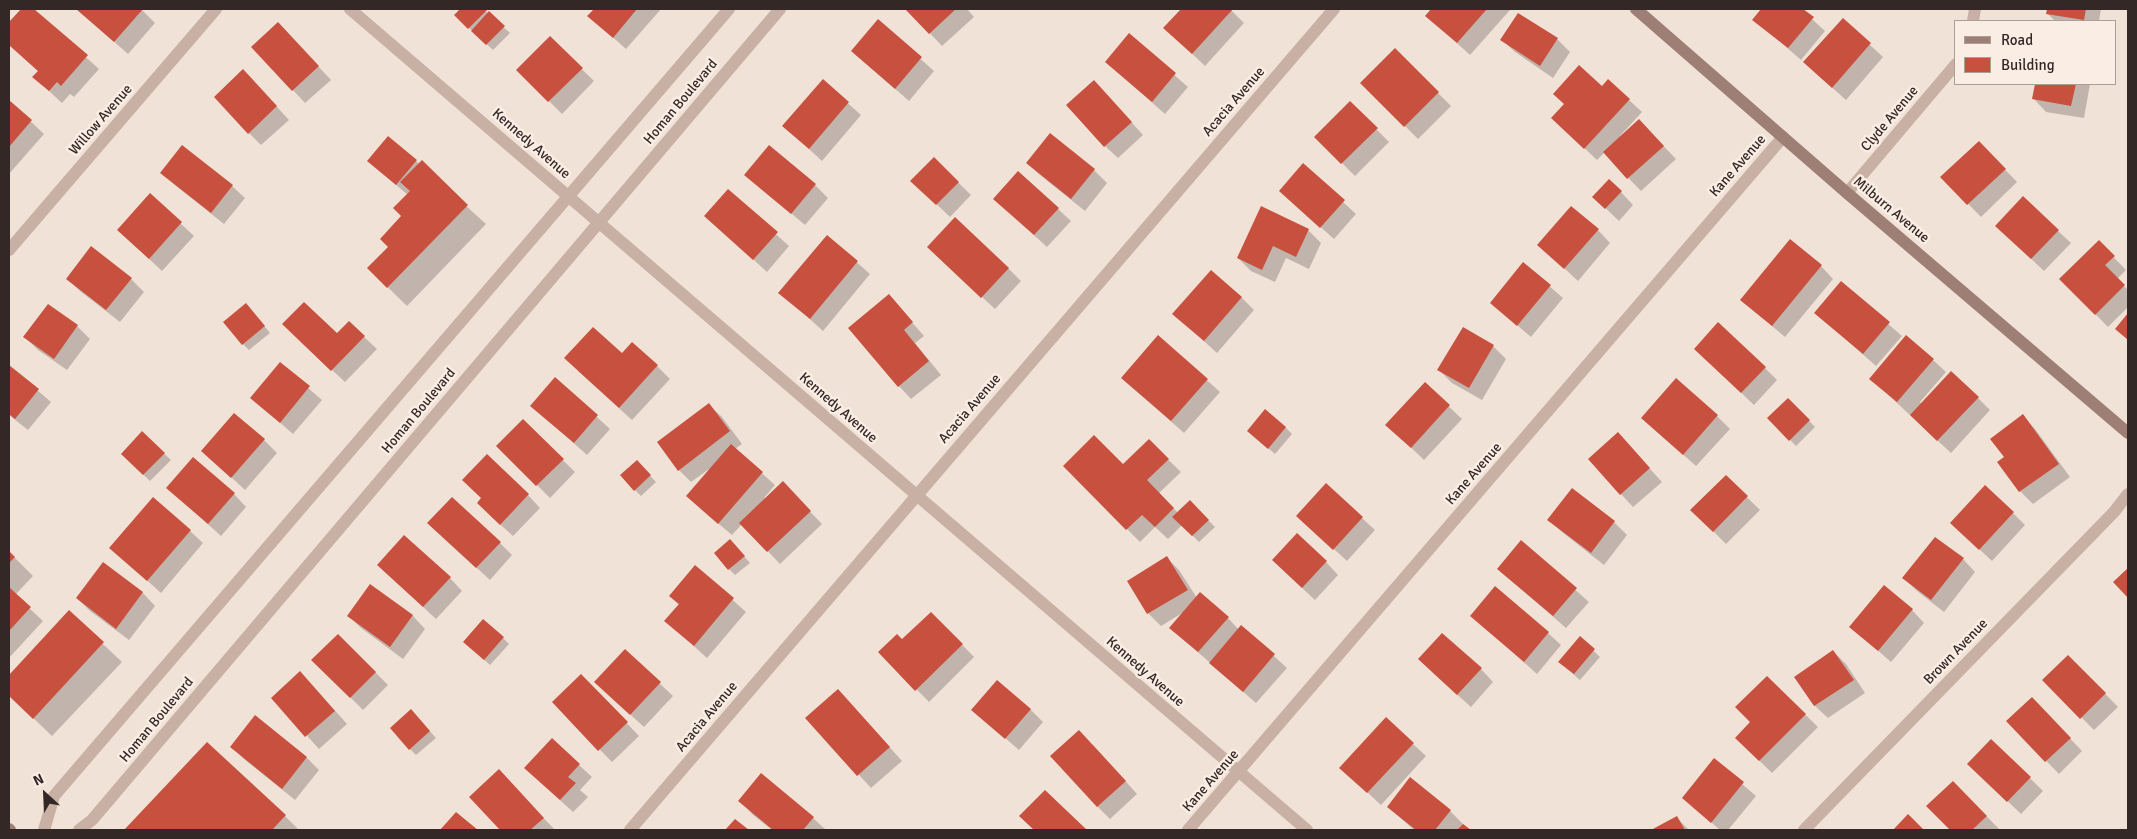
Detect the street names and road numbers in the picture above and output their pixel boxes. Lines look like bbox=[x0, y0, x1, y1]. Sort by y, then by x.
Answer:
street label: Homan Boulevard bbox=[641, 56, 721, 148]
street label: Acacia Avenue bbox=[1199, 64, 1269, 140]
street label: Willow Avenue bbox=[66, 81, 136, 159]
street label: Clyde Avenue bbox=[1858, 83, 1922, 155]
street label: Kennedy Avenue bbox=[488, 105, 574, 183]
street label: Kane Avenue bbox=[1706, 131, 1770, 201]
street label: Milburn Avenue bbox=[1850, 173, 1932, 247]
street label: Homan Boulevard bbox=[379, 365, 459, 457]
street label: Kennedy Avenue bbox=[795, 369, 881, 447]
street label: Acacia Avenue bbox=[935, 371, 1005, 447]
street label: Kane Avenue bbox=[1442, 439, 1506, 509]
street label: Brown Avenue bbox=[1920, 616, 1992, 688]
street label: Kennedy Avenue bbox=[1102, 633, 1188, 711]
street label: Homan Boulevard bbox=[117, 674, 197, 766]
street label: Acacia Avenue bbox=[673, 678, 741, 756]
street label: Kane Avenue bbox=[1179, 746, 1243, 816]

